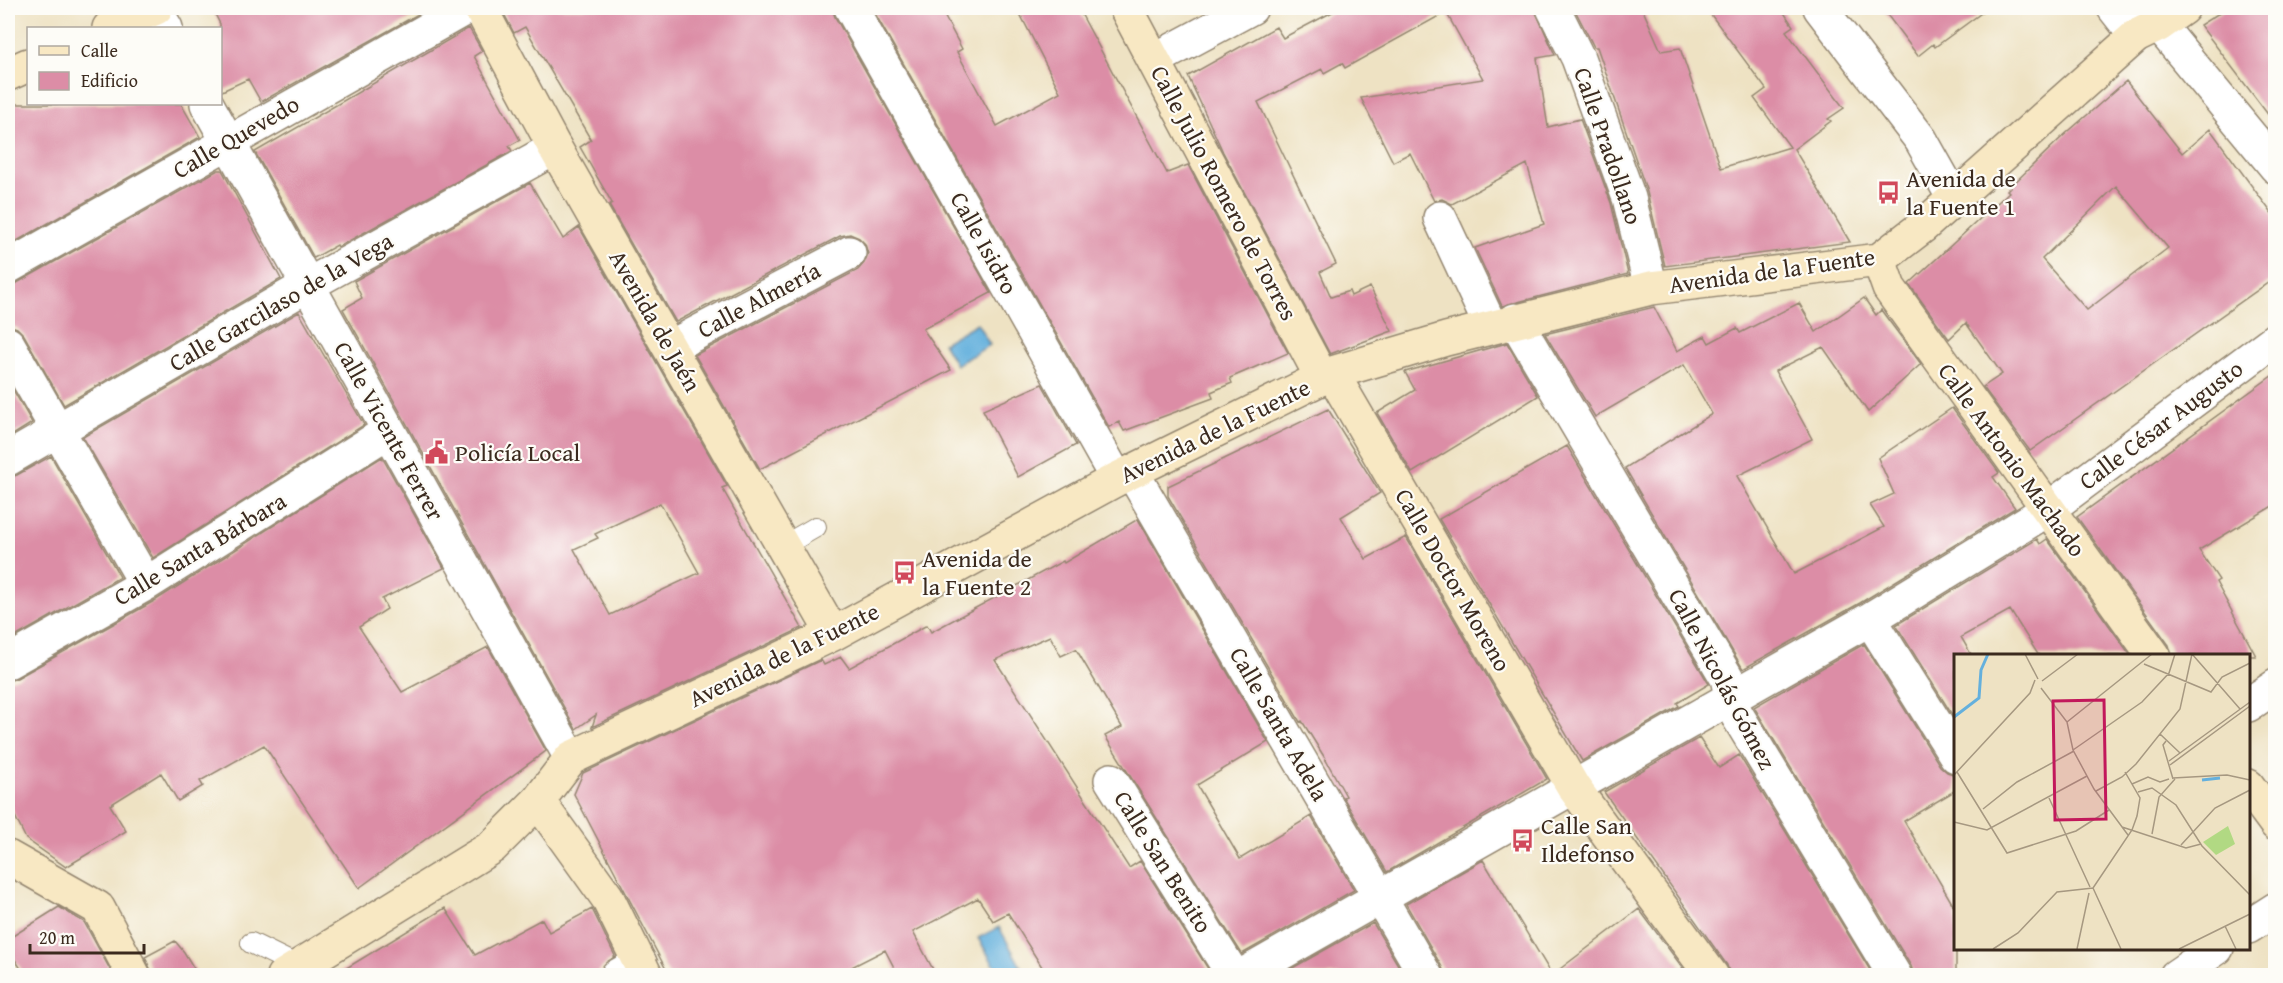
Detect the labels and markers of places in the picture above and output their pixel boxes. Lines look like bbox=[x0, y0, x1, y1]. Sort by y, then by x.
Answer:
place label: Avenida de la Fuente 1 bbox=[1906, 161, 2016, 224]
bus stop icon: Avenida de la Fuente 1 bbox=[1875, 180, 1901, 206]
place label: Policía Local bbox=[455, 435, 581, 470]
public building icon: Policía Local bbox=[424, 440, 450, 466]
place label: Avenida de la Fuente 2 bbox=[922, 541, 1032, 604]
bus stop icon: Avenida de la Fuente 2 bbox=[891, 560, 917, 586]
place label: Calle San Ildefonso bbox=[1541, 808, 1634, 871]
bus stop icon: Calle San Ildefonso bbox=[1510, 827, 1536, 853]

